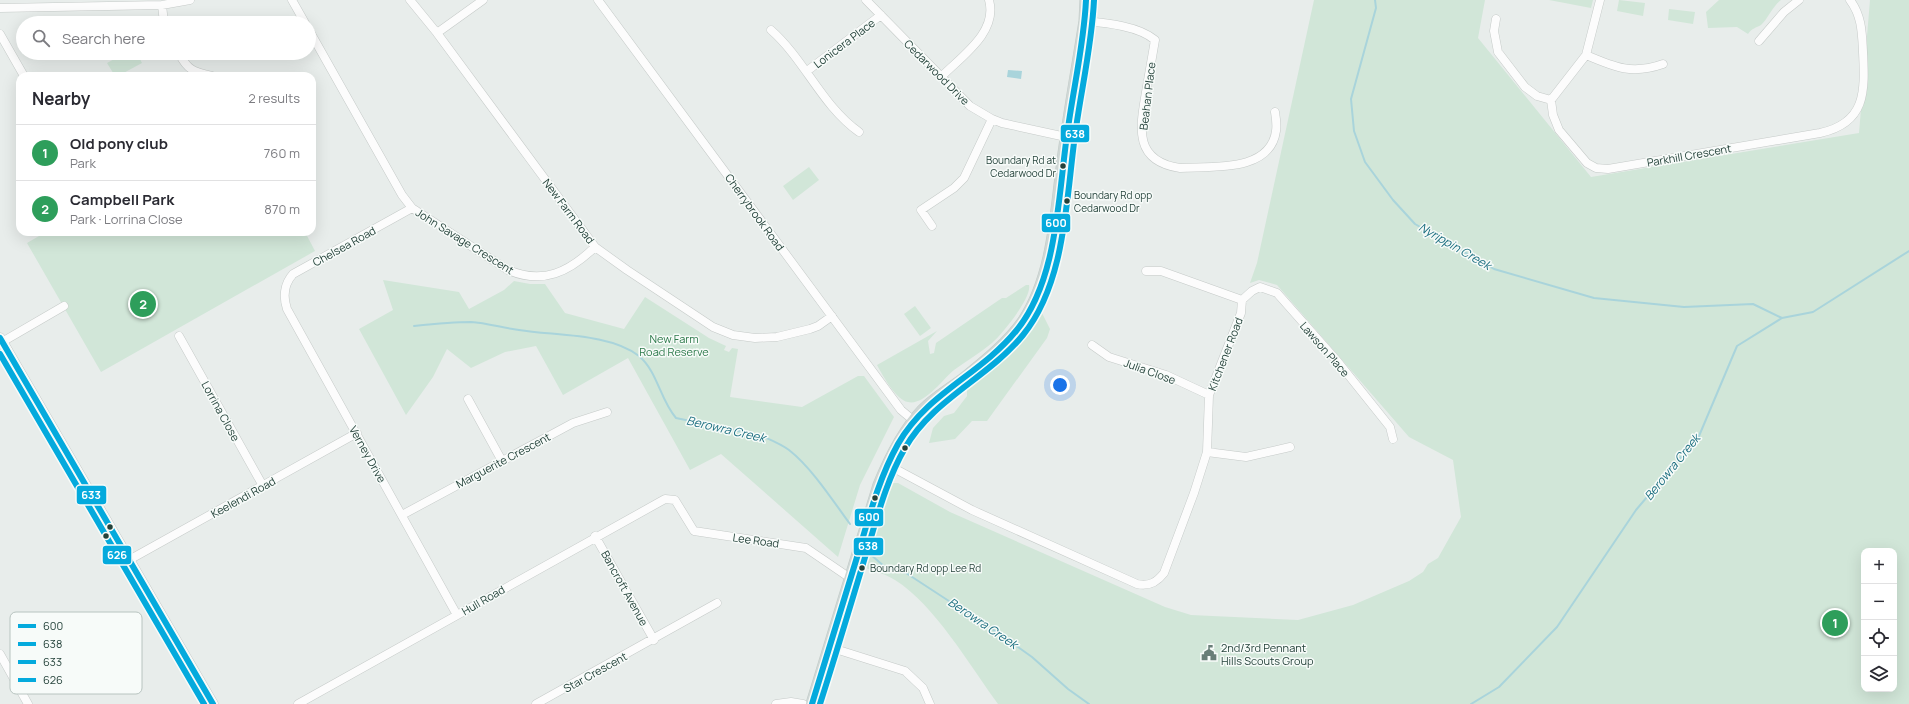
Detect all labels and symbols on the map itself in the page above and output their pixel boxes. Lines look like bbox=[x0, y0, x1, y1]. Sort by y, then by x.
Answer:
street label: Lonicera Place bbox=[810, 15, 878, 71]
street label: Cedarwood Drive bbox=[901, 36, 973, 108]
street label: Beahan Place bbox=[1135, 61, 1159, 131]
line badge: 638 bbox=[1060, 124, 1090, 143]
text: 638 bbox=[1065, 126, 1085, 141]
street label: Parkhill Crescent bbox=[1646, 140, 1732, 170]
place label: Boundary Rd at Cedarwood Dr bbox=[986, 153, 1056, 180]
marker: Boundary Rd at Cedarwood Dr bbox=[1058, 161, 1068, 171]
street label: Cherrybrook Road bbox=[722, 171, 788, 253]
street label: New Farm Road bbox=[540, 176, 598, 246]
place label: Boundary Rd opp Cedarwood Dr bbox=[1074, 188, 1152, 215]
marker: Boundary Rd opp Cedarwood Dr bbox=[1062, 196, 1072, 206]
street label: John Savage Crescent bbox=[413, 205, 517, 277]
line badge: 600 bbox=[1041, 213, 1071, 233]
text: 600 bbox=[1045, 215, 1067, 230]
water label: Nyrippin Creek bbox=[1416, 218, 1496, 275]
street label: Chelsea Road bbox=[310, 222, 378, 270]
pin: 2 bbox=[130, 289, 156, 319]
street label: Kitchener Road bbox=[1204, 315, 1246, 393]
street label: Lawson Place bbox=[1297, 318, 1353, 380]
park label: New Farm Road Reserve bbox=[639, 331, 709, 359]
street label: Julia Close bbox=[1122, 355, 1179, 388]
your location bbox=[1050, 375, 1070, 395]
street label: Lorrina Close bbox=[198, 378, 244, 444]
water label: Berowra Creek bbox=[685, 412, 769, 447]
street label: Verney Drive bbox=[346, 423, 390, 486]
street label: Marguerite Crescent bbox=[453, 429, 553, 491]
water label: Berowra Creek bbox=[1640, 429, 1705, 504]
unlabelled marker bbox=[900, 443, 910, 453]
street label: Keelendi Road bbox=[208, 473, 278, 521]
line badge: 633 bbox=[76, 485, 107, 505]
text: 633 bbox=[81, 487, 101, 502]
unlabelled marker bbox=[870, 493, 880, 503]
line badge: 600 bbox=[854, 508, 884, 527]
text: 600 bbox=[858, 509, 880, 524]
unlabelled marker bbox=[105, 522, 115, 532]
street label: Lee Road bbox=[732, 529, 780, 551]
unlabelled marker bbox=[101, 531, 111, 541]
line badge: 638 bbox=[853, 537, 884, 556]
text: 638 bbox=[858, 538, 878, 553]
line badge: 626 bbox=[102, 545, 132, 565]
text: 626 bbox=[107, 547, 127, 562]
street label: Bancroft Avenue bbox=[598, 548, 652, 629]
place label: Boundary Rd opp Lee Rd bbox=[870, 561, 981, 575]
marker: Boundary Rd opp Lee Rd bbox=[857, 563, 867, 573]
street label: Hull Road bbox=[459, 582, 507, 618]
water label: Berowra Creek bbox=[945, 593, 1023, 654]
pin: 1 bbox=[1822, 608, 1848, 638]
legend bbox=[10, 612, 142, 694]
text: 600 bbox=[43, 618, 63, 633]
text: 638 bbox=[43, 636, 62, 651]
place label: 2nd/3rd Pennant Hills Scouts Group bbox=[1221, 640, 1314, 668]
public building icon: 2nd/3rd Pennant Hills Scouts Group bbox=[1200, 644, 1218, 662]
street label: Star Crescent bbox=[561, 648, 629, 696]
text: 633 bbox=[43, 654, 62, 669]
text: 626 bbox=[43, 672, 63, 687]

